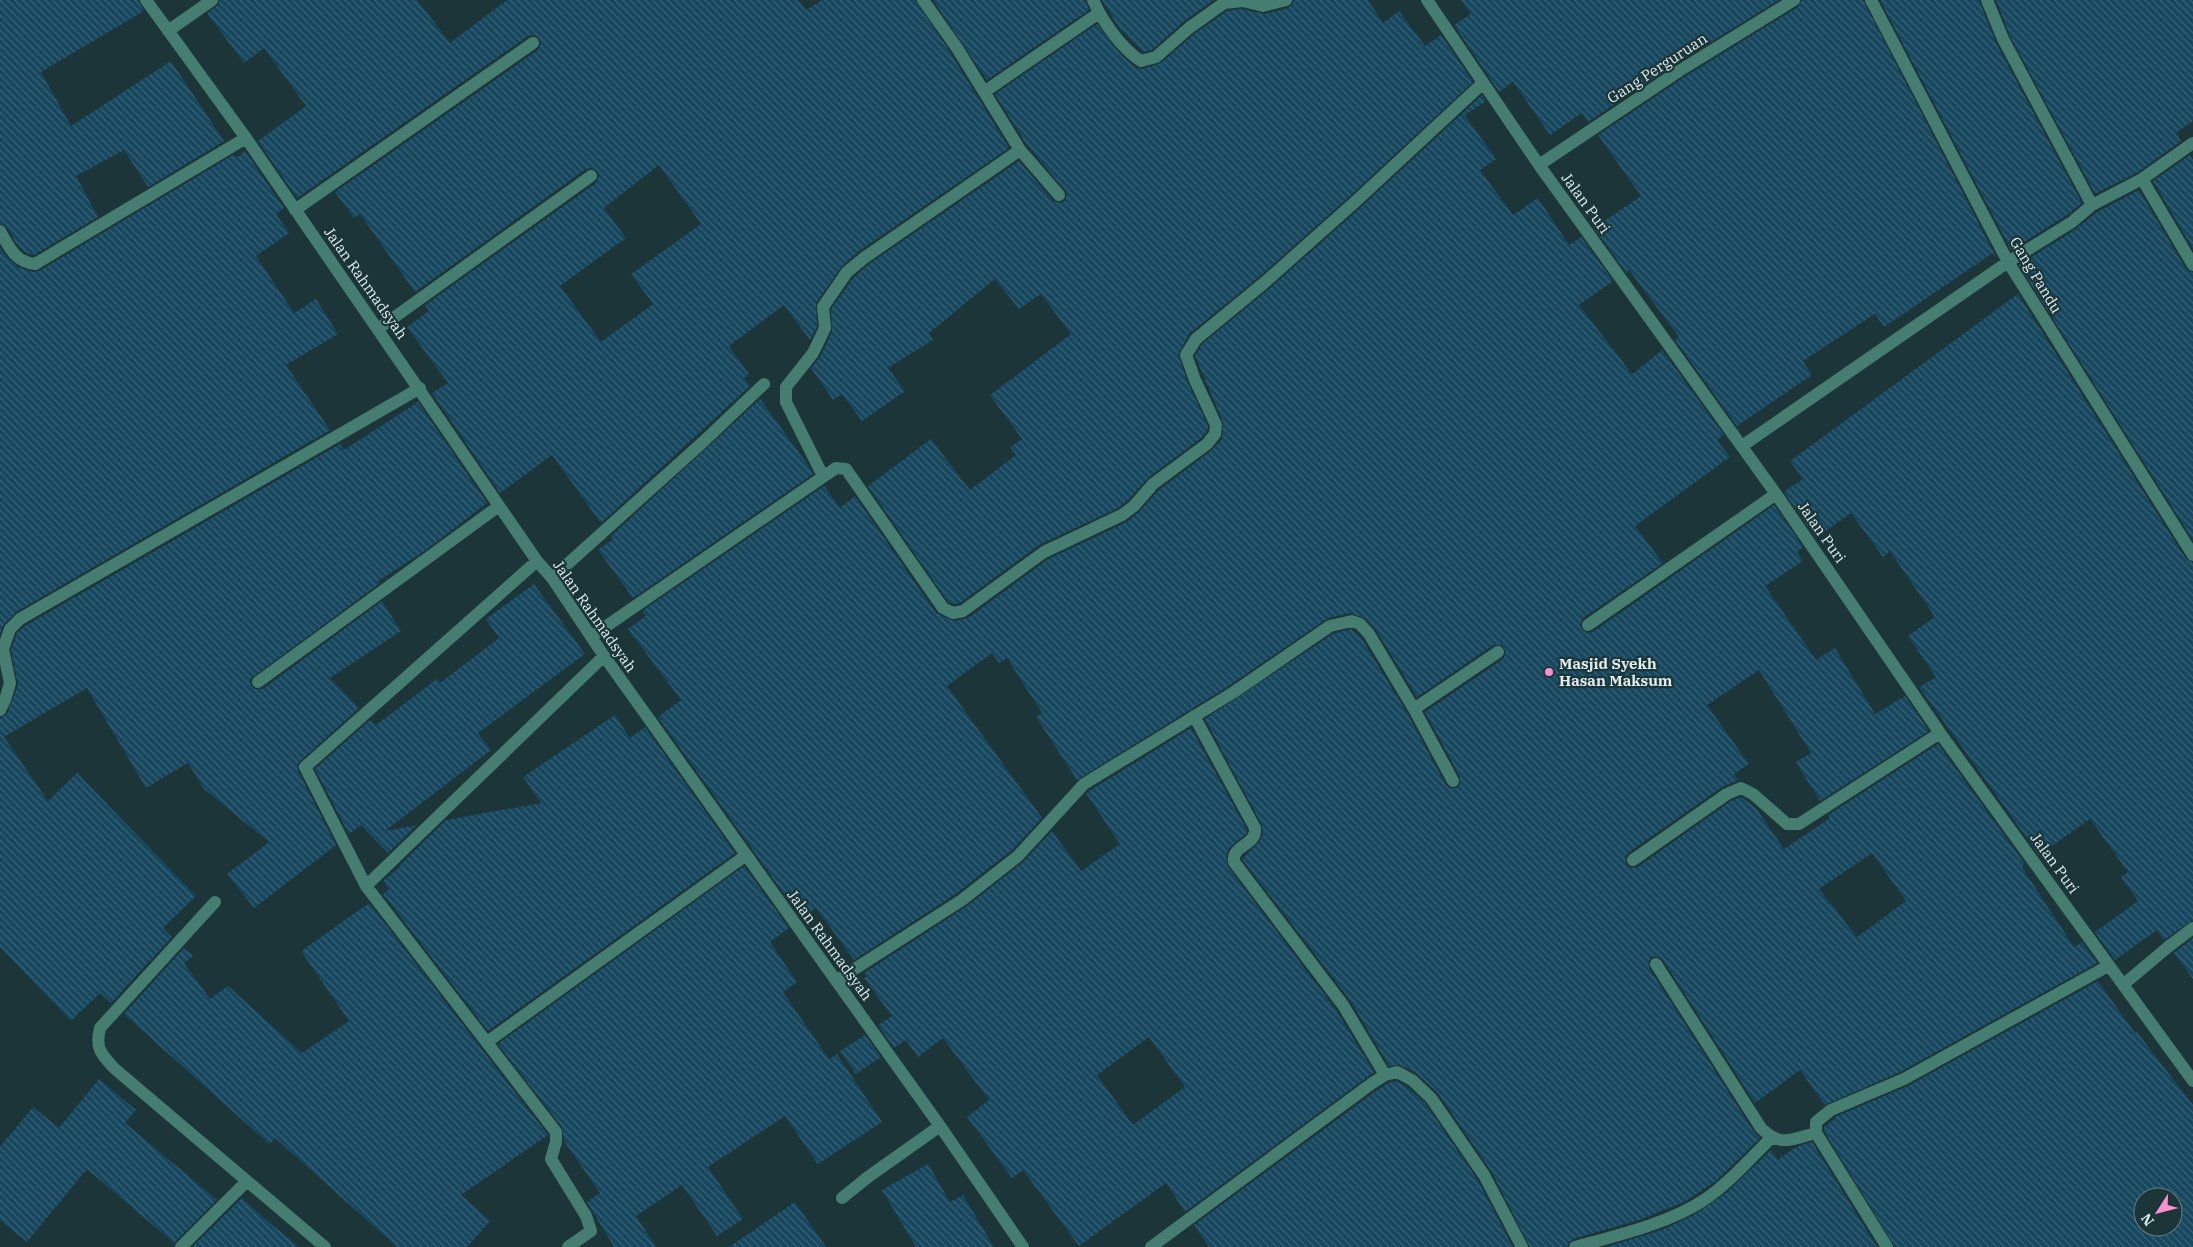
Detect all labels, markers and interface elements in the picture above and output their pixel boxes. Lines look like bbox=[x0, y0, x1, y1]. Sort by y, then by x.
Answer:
street label: Gang Perguruan bbox=[1603, 28, 1711, 107]
street label: Jalan Puri bbox=[1558, 169, 1615, 237]
street label: Jalan Rahmadsyah bbox=[320, 223, 412, 343]
street label: Gang Pandu bbox=[2006, 233, 2066, 317]
street label: Jalan Puri bbox=[1794, 498, 1850, 567]
street label: Jalan Rahmadsyah bbox=[549, 556, 641, 676]
place label: Masjid Syekh Hasan Maksum bbox=[1559, 654, 1673, 690]
marker: Masjid Syekh Hasan Maksum bbox=[1543, 666, 1555, 678]
street label: Jalan Puri bbox=[2027, 829, 2084, 897]
street label: Jalan Rahmadsyah bbox=[783, 886, 877, 1004]
north arrow bbox=[2133, 1187, 2183, 1237]
text: N bbox=[2137, 1210, 2158, 1229]

